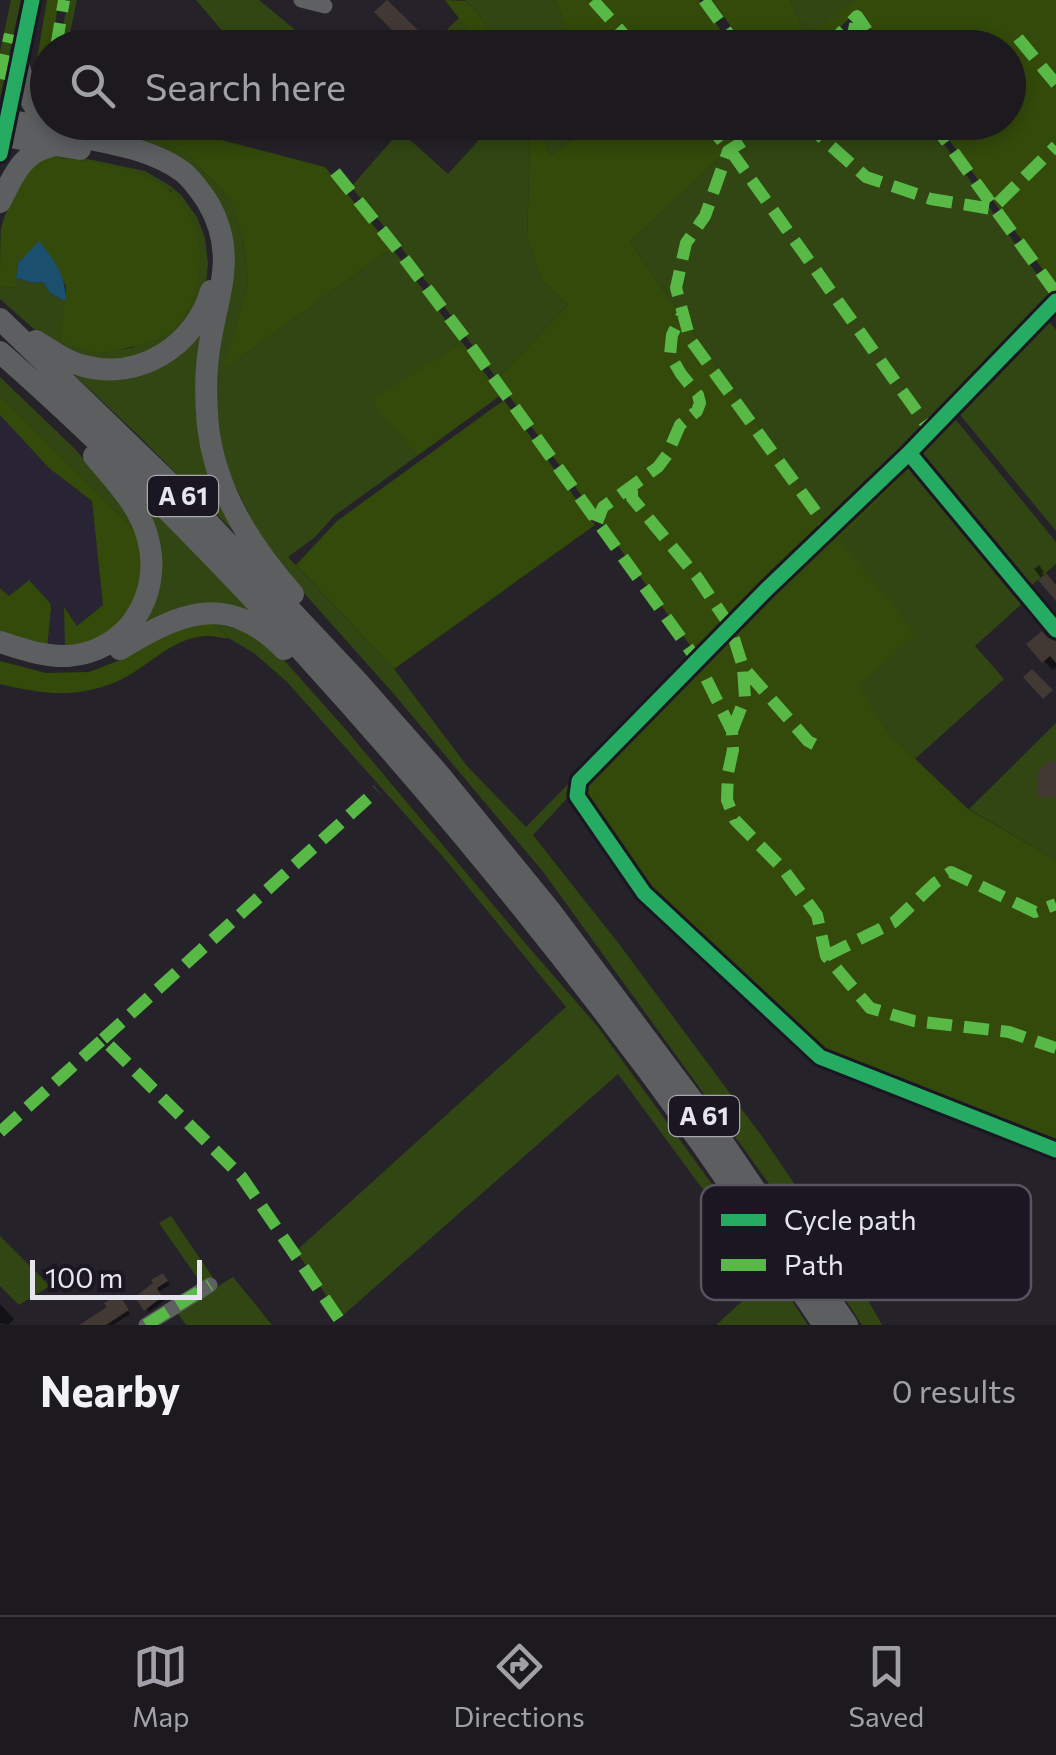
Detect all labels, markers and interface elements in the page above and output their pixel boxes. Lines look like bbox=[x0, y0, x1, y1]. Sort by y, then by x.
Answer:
search box bbox=[30, 30, 1026, 140]
icon: search bbox=[65, 58, 120, 113]
text: Search here bbox=[145, 62, 346, 109]
road number: A 61 bbox=[148, 476, 218, 516]
road number: A 61 bbox=[669, 1096, 739, 1136]
legend bbox=[701, 1185, 1031, 1300]
text: Cycle path bbox=[784, 1202, 916, 1236]
text: Path bbox=[784, 1247, 844, 1281]
scale bar bbox=[30, 1255, 202, 1300]
text: 100 m bbox=[45, 1260, 123, 1294]
text: Nearby bbox=[40, 1364, 180, 1416]
text: 0 results bbox=[892, 1370, 1016, 1410]
tab: Map bbox=[132, 1639, 190, 1733]
tab: Directions bbox=[453, 1639, 585, 1733]
tab: Saved bbox=[849, 1639, 924, 1733]

